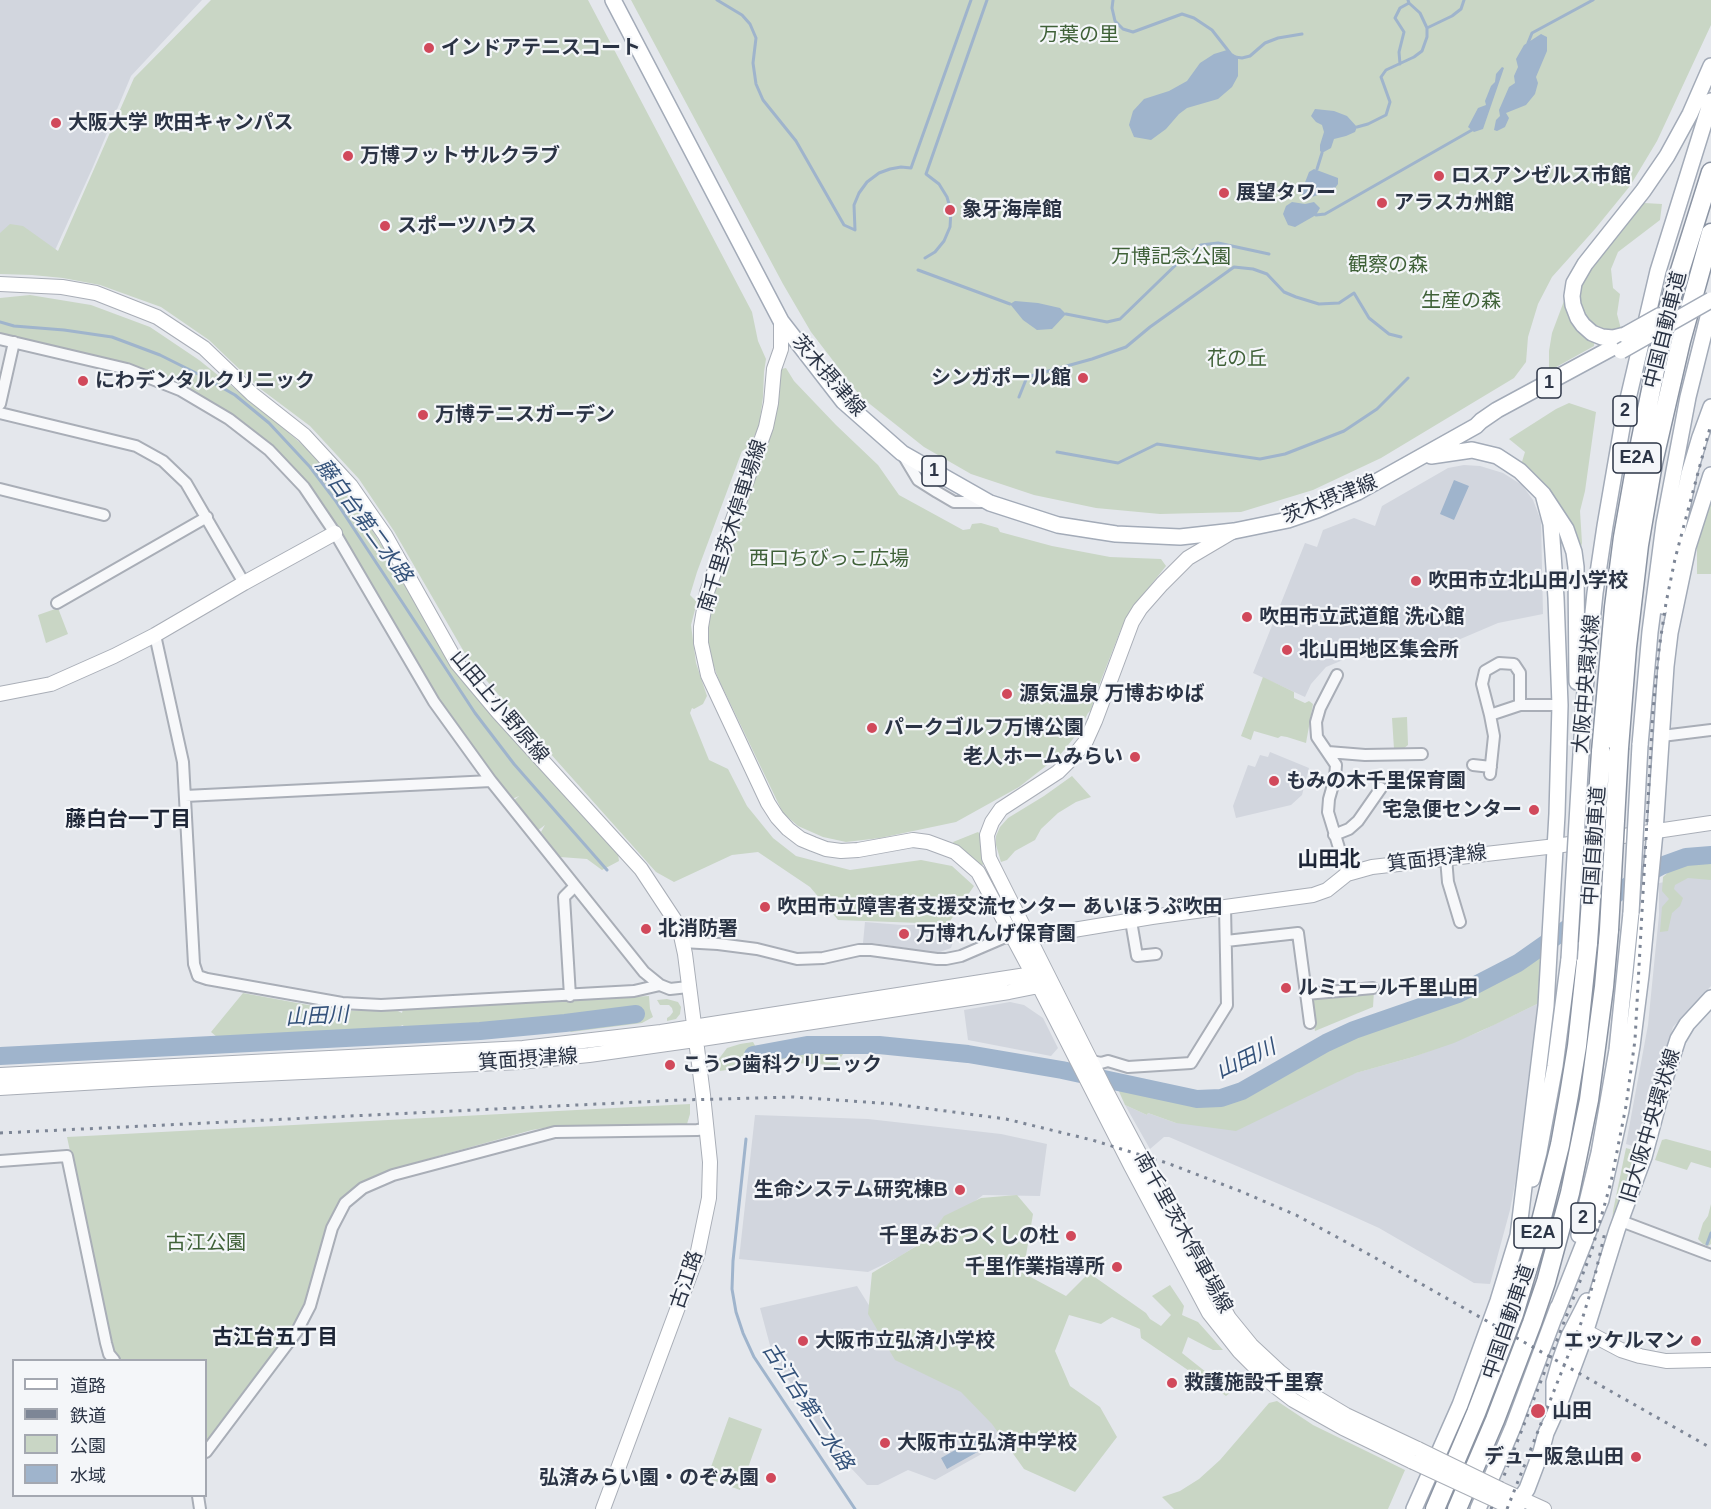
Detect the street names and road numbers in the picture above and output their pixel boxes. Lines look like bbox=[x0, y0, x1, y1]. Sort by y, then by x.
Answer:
street label: 中国自動車道 bbox=[1640, 269, 1692, 391]
street label: 茨木摂津線 bbox=[786, 330, 870, 422]
road number: 1 bbox=[1537, 368, 1561, 398]
road number: 2 bbox=[1613, 396, 1637, 426]
street label: 南千里茨木停車場線 bbox=[694, 437, 772, 615]
road number: E2A bbox=[1613, 443, 1661, 473]
road number: 1 bbox=[922, 456, 946, 486]
street label: 茨木摂津線 bbox=[1279, 470, 1381, 530]
street label: 大阪中央環状線 bbox=[1569, 613, 1605, 755]
street label: 山田上小野原線 bbox=[445, 646, 553, 768]
street label: 中国自動車道 bbox=[1579, 785, 1611, 907]
street label: 箕面摂津線 bbox=[1386, 841, 1488, 877]
street label: 箕面摂津線 bbox=[477, 1045, 579, 1075]
street label: 旧大阪中央環状線 bbox=[1616, 1046, 1686, 1206]
street label: 南千里茨木停車場線 bbox=[1129, 1148, 1237, 1318]
road number: 2 bbox=[1571, 1203, 1595, 1233]
road number: E2A bbox=[1514, 1218, 1562, 1248]
street label: 古江路 bbox=[666, 1248, 708, 1312]
street label: 中国自動車道 bbox=[1478, 1261, 1540, 1383]

